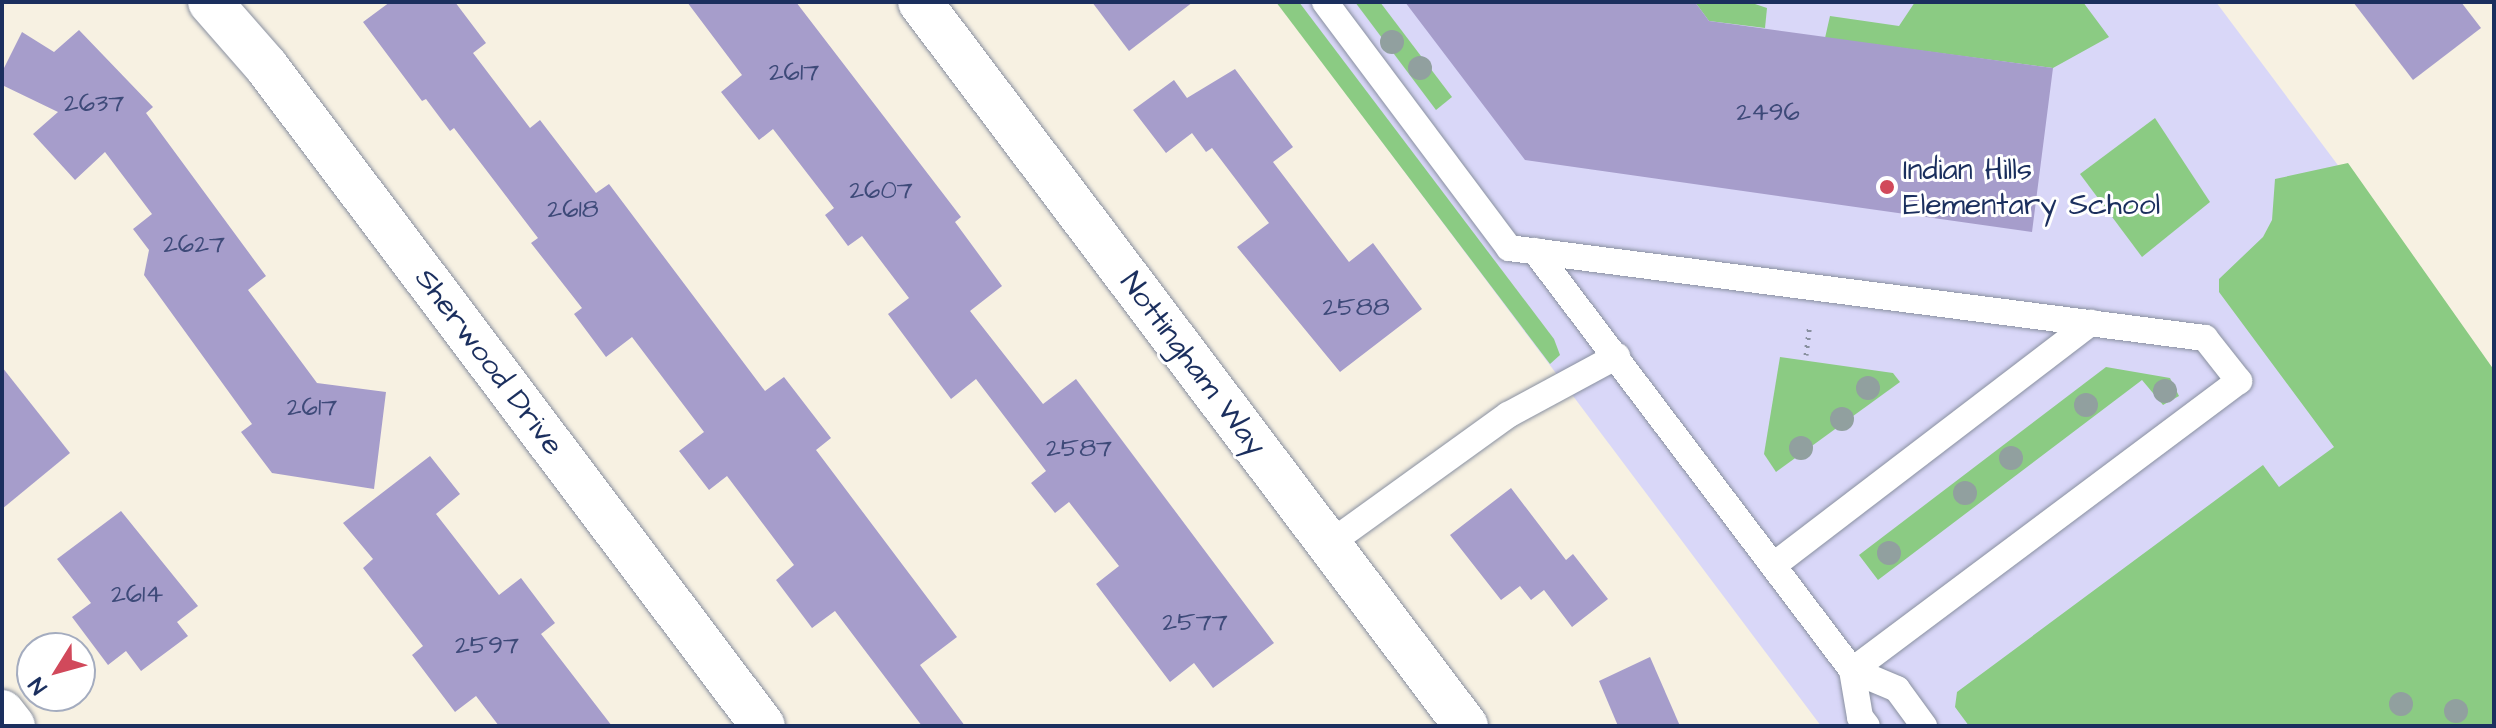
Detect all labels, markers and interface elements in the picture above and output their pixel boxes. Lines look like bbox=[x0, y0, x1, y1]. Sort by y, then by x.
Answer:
house number: 2617 bbox=[769, 57, 819, 89]
house number: 2637 bbox=[64, 88, 124, 120]
house number: 2496 bbox=[1736, 97, 1800, 129]
place label: Indian Hills Elementary School bbox=[1903, 152, 2160, 222]
house number: 2607 bbox=[849, 175, 913, 207]
marker: Indian Hills Elementary School bbox=[1878, 178, 1896, 196]
house number: 2618 bbox=[547, 194, 599, 226]
house number: 2627 bbox=[163, 229, 225, 261]
street label: Sherwood Drive bbox=[407, 261, 571, 463]
street label: Nottingham Way bbox=[1112, 265, 1274, 463]
house number: 2588 bbox=[1322, 292, 1390, 324]
house number: 2617 bbox=[287, 392, 337, 424]
house number: 2587 bbox=[1046, 433, 1112, 465]
house number: 2614 bbox=[111, 579, 163, 611]
house number: 2577 bbox=[1162, 607, 1228, 639]
house number: 2597 bbox=[455, 630, 519, 662]
north arrow bbox=[16, 632, 96, 712]
text: N bbox=[22, 671, 55, 700]

